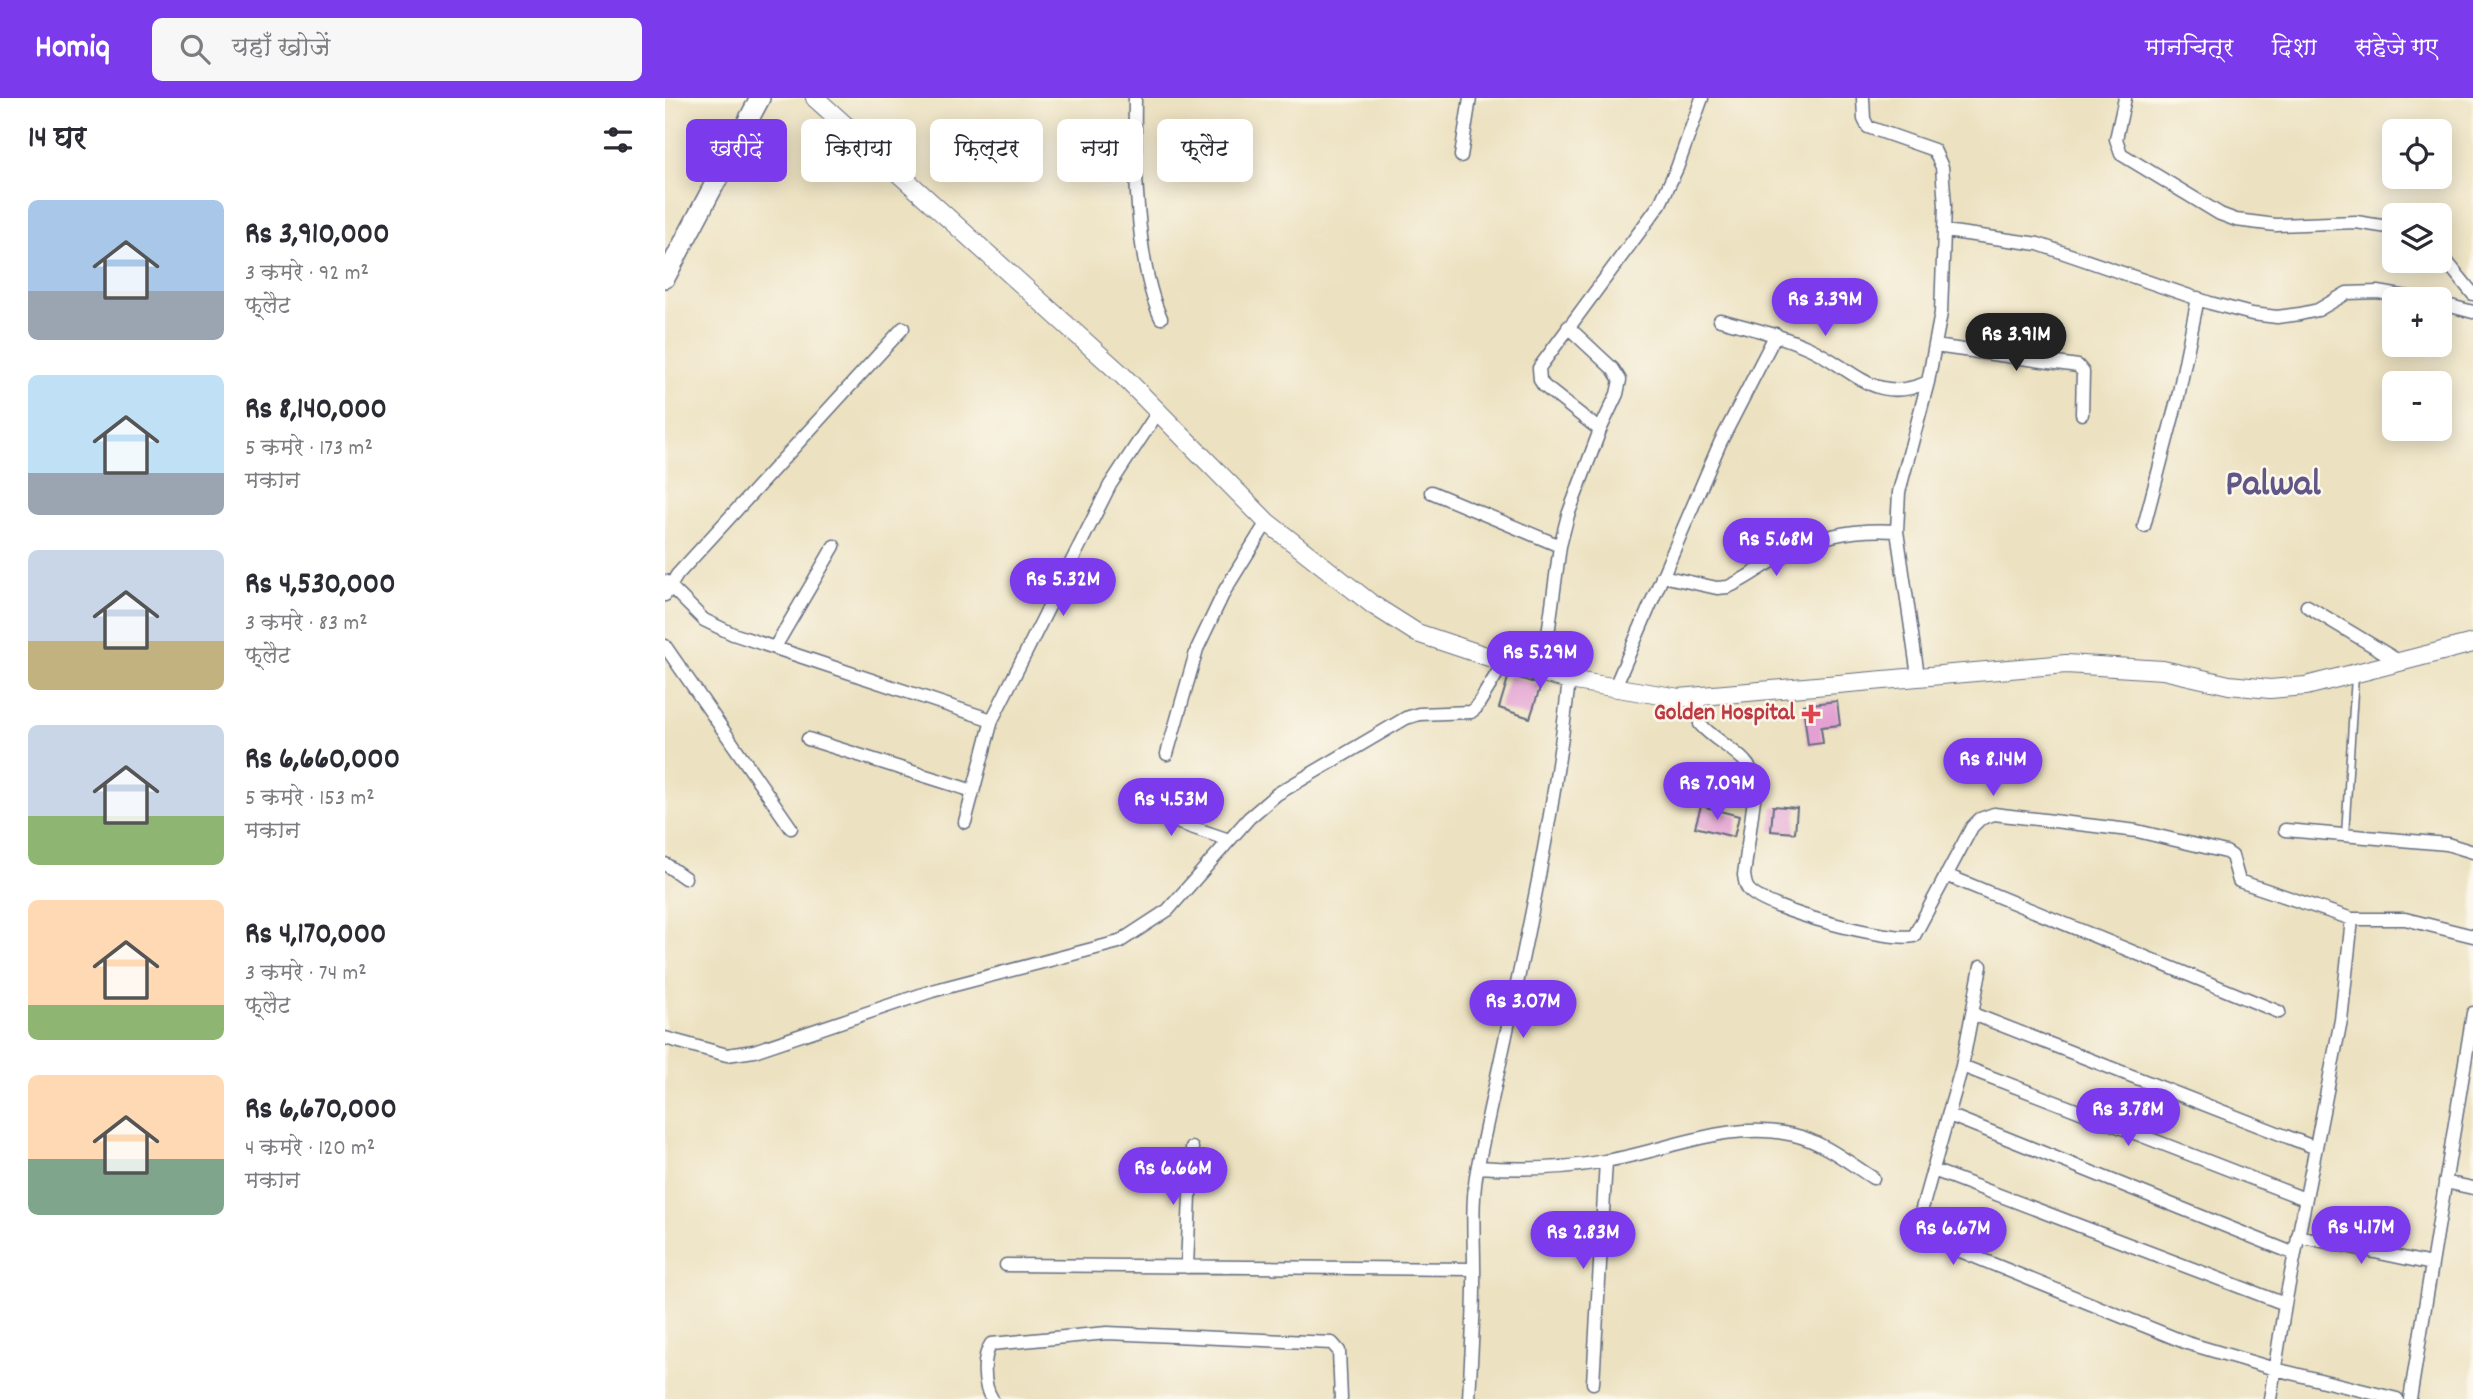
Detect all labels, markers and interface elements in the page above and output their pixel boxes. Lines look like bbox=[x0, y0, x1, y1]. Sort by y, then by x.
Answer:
search box bbox=[152, 18, 642, 81]
text: Homiq bbox=[35, 26, 110, 73]
icon: search bbox=[176, 30, 214, 68]
text: यहाँ खोजें bbox=[232, 31, 330, 68]
text: मानचित्र bbox=[2145, 32, 2233, 66]
text: दिशा bbox=[2271, 32, 2317, 66]
text: सहेजे गए bbox=[2355, 32, 2438, 66]
text: 14 घर bbox=[28, 119, 86, 162]
chip: खरीदें bbox=[686, 119, 787, 182]
chip: किराया bbox=[801, 119, 916, 182]
chip: फ़िल्टर bbox=[930, 119, 1043, 182]
chip: नया bbox=[1057, 119, 1143, 182]
chip: फ़्लैट bbox=[1157, 119, 1253, 182]
map controls bbox=[2382, 119, 2452, 441]
button: locate bbox=[2382, 119, 2452, 189]
icon: filters bbox=[599, 121, 637, 159]
button: layers bbox=[2382, 203, 2452, 273]
text: Rs 3,910,000 bbox=[245, 215, 390, 258]
icon: home bbox=[84, 228, 168, 312]
text: 3 कमरे · 92 m² bbox=[245, 258, 369, 291]
pin: Rs 3.39M bbox=[1753, 278, 1897, 338]
text: Rs 3.39M bbox=[1788, 284, 1862, 317]
button: + bbox=[2382, 287, 2452, 357]
text: फ़्लैट bbox=[245, 291, 291, 324]
pin: Rs 3.91M bbox=[1944, 314, 2088, 373]
text: Rs 3.91M bbox=[1981, 319, 2051, 352]
button: − bbox=[2382, 371, 2452, 441]
text: Rs 8,140,000 bbox=[245, 390, 387, 433]
icon: home bbox=[84, 403, 168, 487]
text: 5 कमरे · 173 m² bbox=[245, 433, 373, 466]
district label: Palwal bbox=[2225, 459, 2322, 514]
text: मकान bbox=[245, 466, 300, 499]
pin: Rs 5.68M bbox=[1704, 518, 1848, 578]
text: Rs 5.68M bbox=[1739, 524, 1813, 557]
pin: Rs 5.32M bbox=[991, 559, 1135, 618]
text: Rs 5.32M bbox=[1026, 564, 1100, 597]
text: Rs 4,530,000 bbox=[245, 565, 396, 608]
icon: home bbox=[84, 578, 168, 662]
text: 3 कमरे · 83 m² bbox=[245, 608, 368, 641]
pin: Rs 5.29M bbox=[1468, 632, 1612, 691]
text: Rs 5.29M bbox=[1503, 637, 1577, 670]
text: फ़्लैट bbox=[245, 641, 291, 674]
place label: Golden Hospital bbox=[1654, 697, 1795, 731]
marker: Golden Hospital bbox=[1801, 704, 1821, 724]
pin: Rs 8.14M bbox=[1921, 738, 2065, 798]
text: Rs 6,660,000 bbox=[245, 740, 400, 783]
text: Rs 8.14M bbox=[1959, 744, 2027, 777]
icon: home bbox=[84, 753, 168, 837]
pin: Rs 7.09M bbox=[1645, 762, 1789, 822]
text: Rs 7.09M bbox=[1679, 768, 1755, 801]
pin: Rs 4.53M bbox=[1099, 778, 1243, 838]
text: 5 कमरे · 153 m² bbox=[245, 783, 375, 816]
text: Rs 4.53M bbox=[1134, 784, 1208, 817]
text: मकान bbox=[245, 816, 300, 849]
text: Rs 4,170,000 bbox=[245, 915, 386, 958]
icon: home bbox=[84, 928, 168, 1012]
text: 3 कमरे · 74 m² bbox=[245, 958, 367, 991]
pin: Rs 3.07M bbox=[1451, 981, 1595, 1040]
text: Rs 3.07M bbox=[1485, 986, 1561, 1019]
text: फ़्लैट bbox=[245, 991, 291, 1024]
pin: Rs 3.78M bbox=[2056, 1088, 2200, 1148]
text: Rs 6,670,000 bbox=[245, 1090, 397, 1133]
text: Rs 3.78M bbox=[2092, 1094, 2164, 1127]
icon: home bbox=[84, 1103, 168, 1187]
text: 4 कमरे · 120 m² bbox=[245, 1133, 375, 1166]
pin: Rs 6.66M bbox=[1101, 1148, 1245, 1207]
text: Rs 6.66M bbox=[1134, 1153, 1212, 1186]
text: मकान bbox=[245, 1166, 300, 1199]
pin: Rs 4.17M bbox=[2289, 1206, 2433, 1266]
pin: Rs 6.67M bbox=[1881, 1208, 2025, 1267]
pin: Rs 2.83M bbox=[1511, 1212, 1655, 1271]
text: Rs 4.17M bbox=[2328, 1212, 2394, 1245]
text: Rs 6.67M bbox=[1916, 1213, 1990, 1246]
text: Rs 2.83M bbox=[1547, 1217, 1619, 1250]

